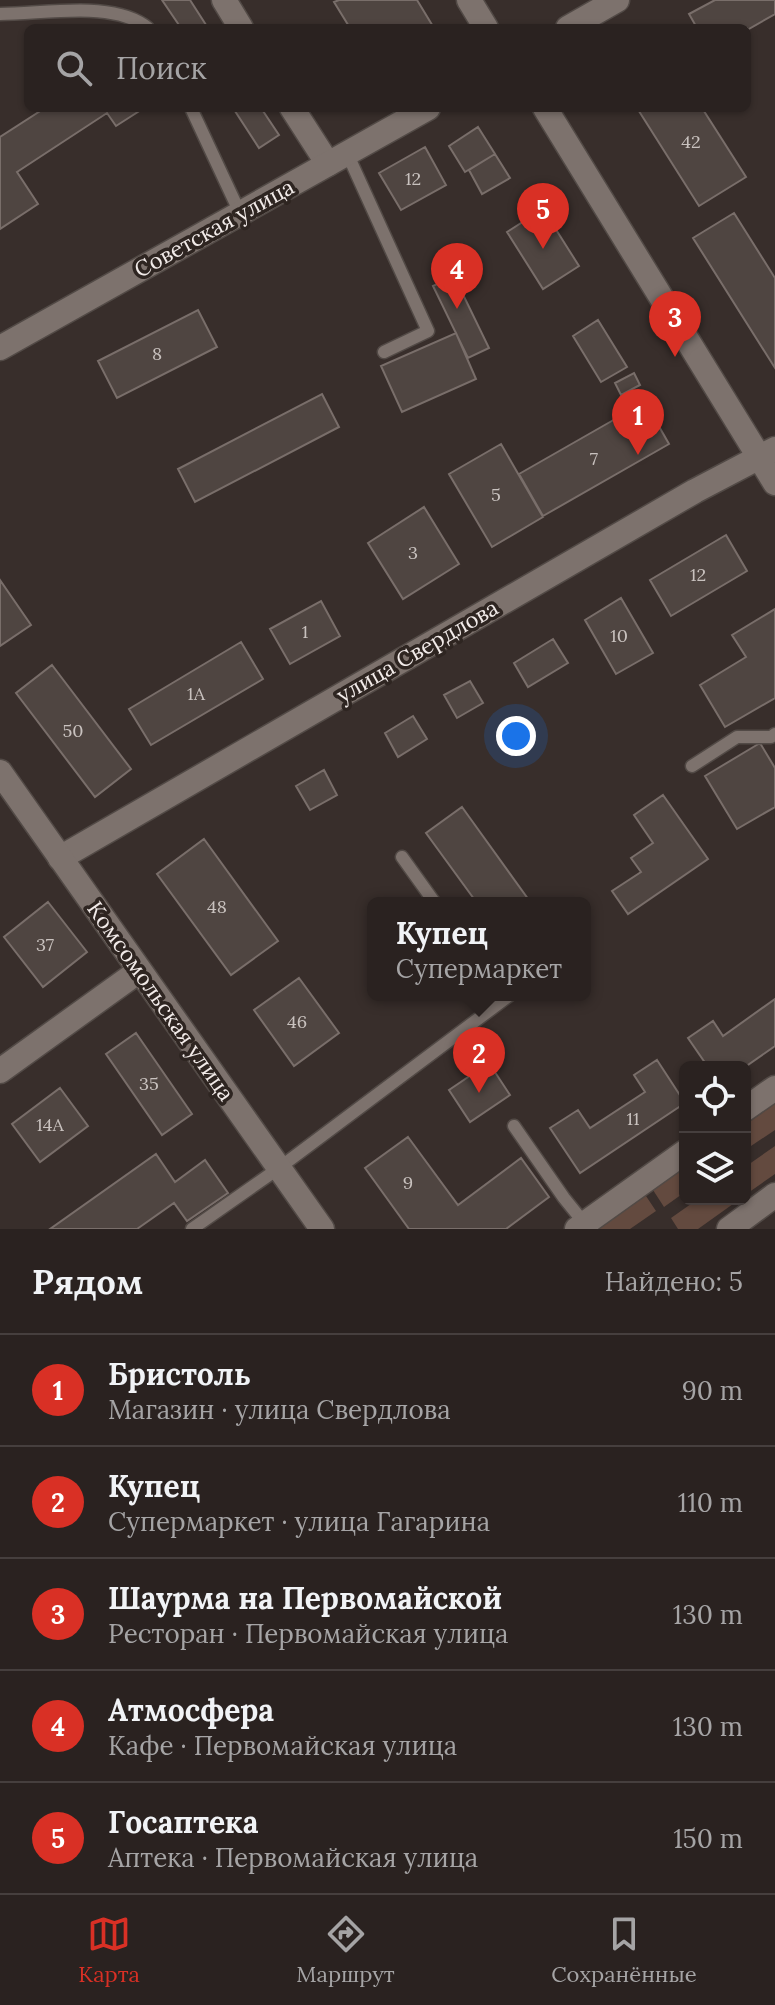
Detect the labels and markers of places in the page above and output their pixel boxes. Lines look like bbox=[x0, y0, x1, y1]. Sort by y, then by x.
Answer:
pin: 5 bbox=[517, 183, 569, 249]
pin: 4 bbox=[431, 243, 483, 309]
pin: 3 bbox=[649, 291, 701, 357]
pin: 1 bbox=[612, 389, 664, 455]
pin: 2 bbox=[453, 1027, 505, 1093]

